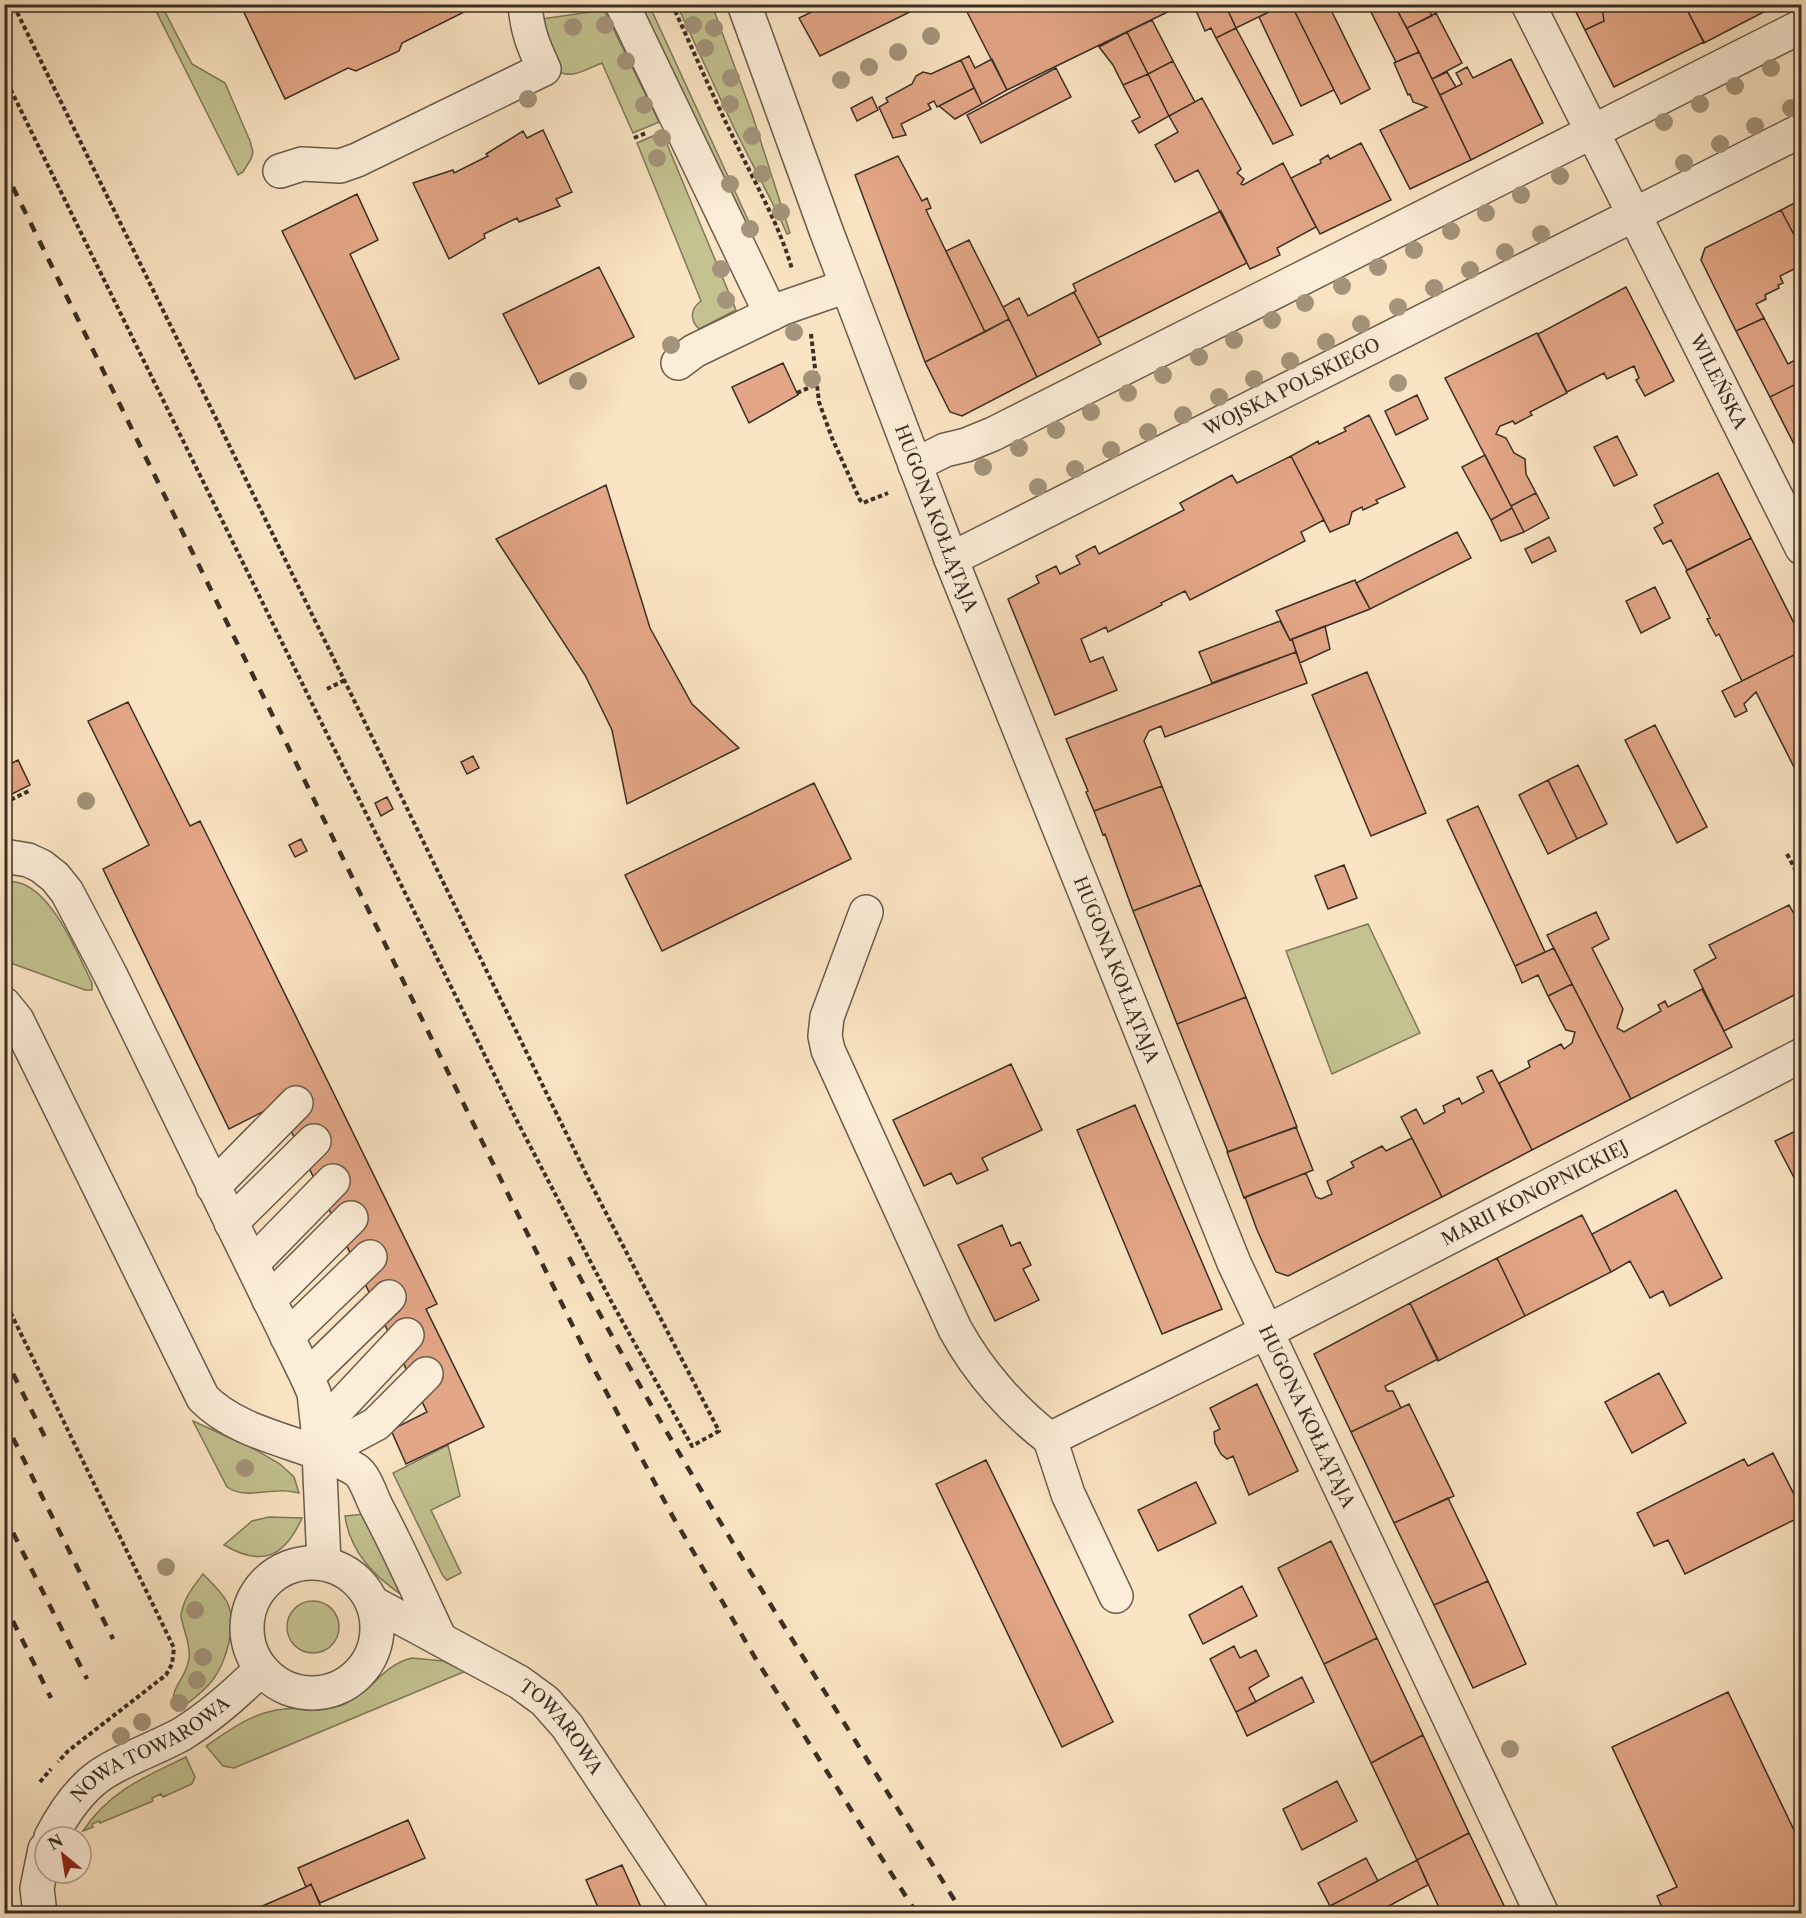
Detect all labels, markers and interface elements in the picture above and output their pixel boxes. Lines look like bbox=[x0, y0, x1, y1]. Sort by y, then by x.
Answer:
street label: WILEŃSKA bbox=[1685, 330, 1752, 434]
street label: WOJSKA POLSKIEGO bbox=[1199, 333, 1384, 441]
street label: HUGONA KOŁŁĄTAJA bbox=[890, 421, 982, 616]
street label: HUGONA KOŁŁĄTAJA bbox=[1069, 873, 1164, 1067]
street label: MARII KONOPNICKIEJ bbox=[1438, 1136, 1632, 1250]
street label: HUGONA KOŁŁĄTAJA bbox=[1254, 1322, 1360, 1512]
street label: TOWAROWA bbox=[515, 1675, 607, 1779]
street label: NOWA TOWAROWA bbox=[66, 1692, 235, 1807]
north arrow bbox=[33, 1825, 93, 1885]
text: N bbox=[44, 1830, 67, 1854]

